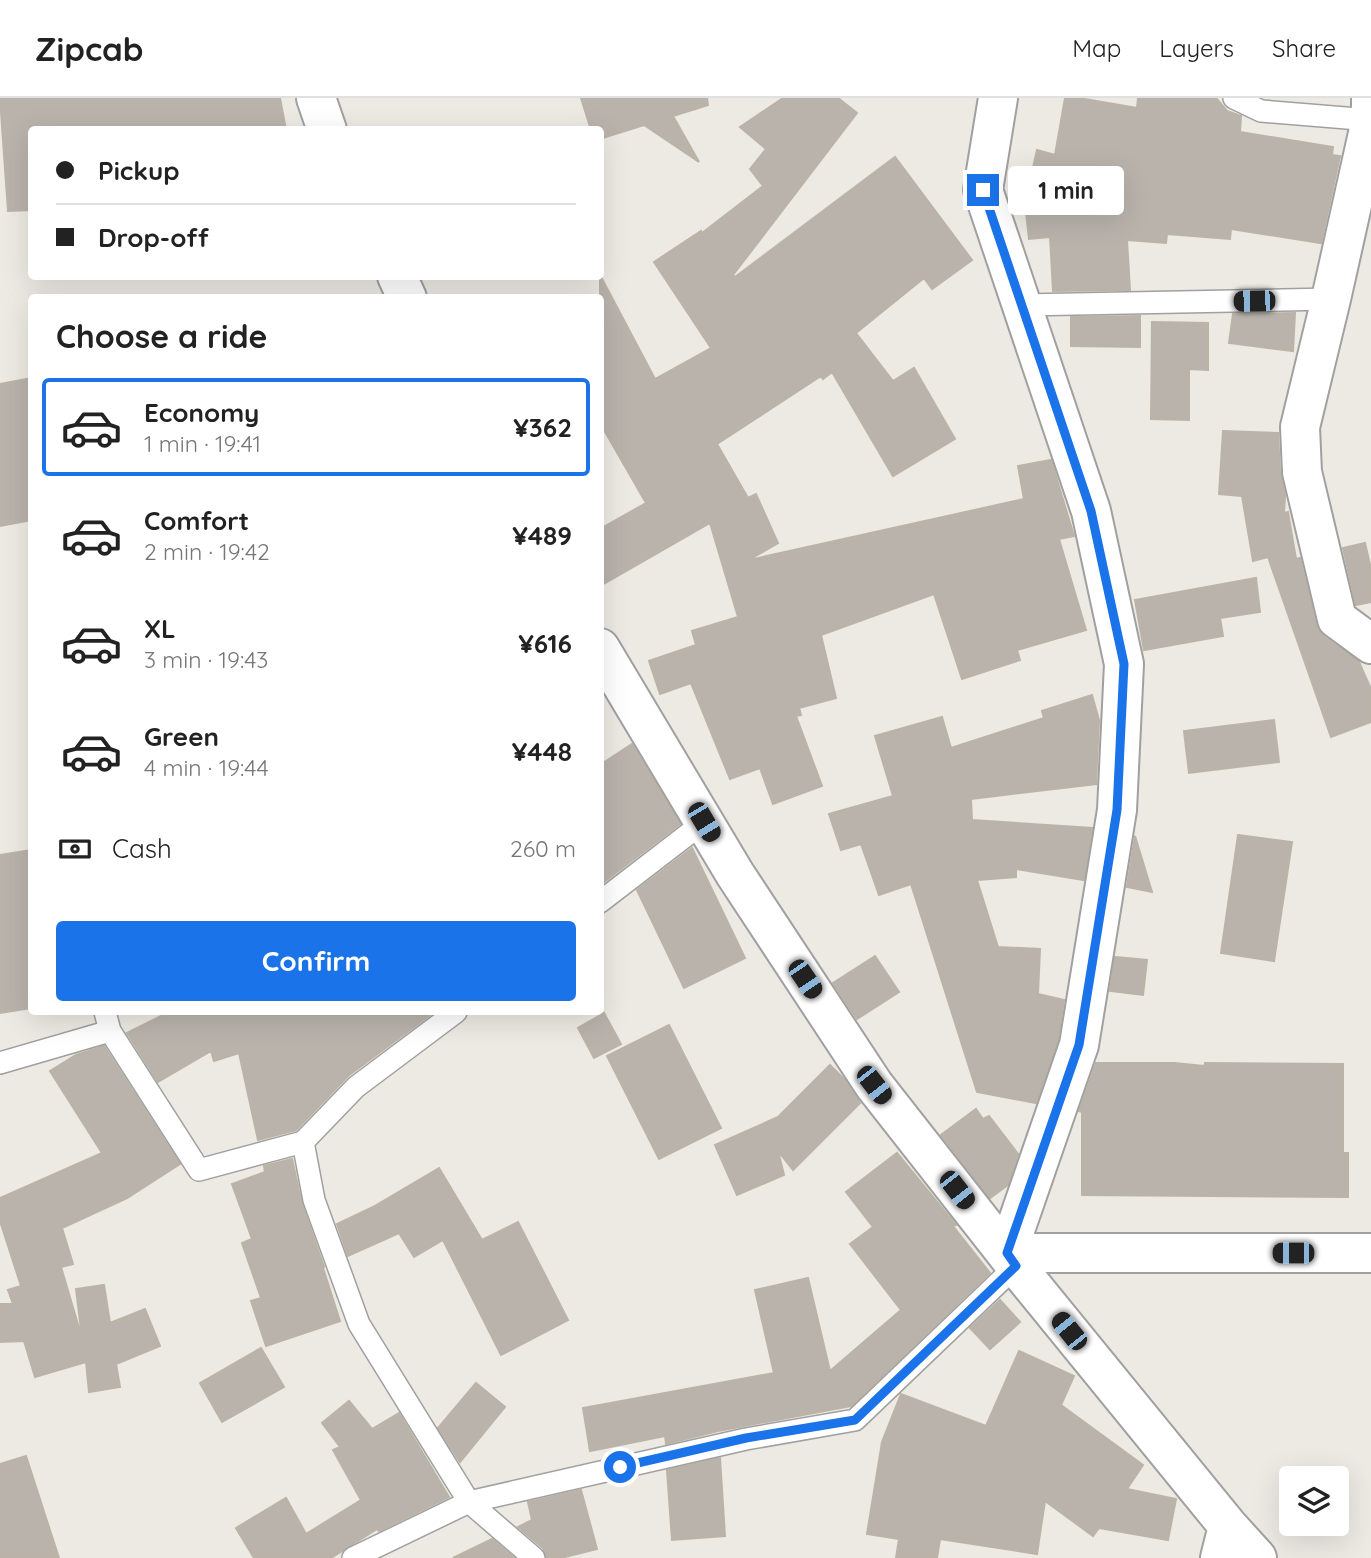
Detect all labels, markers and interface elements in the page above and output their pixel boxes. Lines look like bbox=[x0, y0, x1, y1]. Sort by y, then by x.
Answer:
text: Zipcab bbox=[35, 28, 144, 69]
text: Map bbox=[1072, 33, 1121, 63]
text: Layers bbox=[1159, 33, 1234, 63]
text: Share bbox=[1272, 33, 1336, 63]
text: Pickup bbox=[98, 154, 180, 187]
callout: 1 min bbox=[1007, 166, 1123, 214]
route end bbox=[967, 174, 999, 206]
text: 1 min bbox=[1038, 176, 1094, 205]
text: Drop-off bbox=[98, 221, 209, 254]
car bbox=[1233, 290, 1276, 312]
text: Choose a ride bbox=[56, 316, 268, 356]
icon: car bbox=[60, 396, 123, 459]
text: Economy bbox=[144, 396, 259, 429]
text: ¥362 bbox=[513, 411, 572, 444]
text: 1 min · 19:41 bbox=[144, 429, 261, 458]
icon: car bbox=[60, 504, 123, 567]
text: Comfort bbox=[144, 504, 249, 537]
text: ¥489 bbox=[512, 519, 572, 552]
text: 2 min · 19:42 bbox=[144, 537, 270, 566]
icon: car bbox=[60, 612, 123, 675]
text: XL bbox=[144, 612, 176, 645]
text: ¥616 bbox=[518, 627, 572, 660]
text: 3 min · 19:43 bbox=[144, 645, 268, 674]
icon: car bbox=[60, 720, 123, 783]
text: Green bbox=[144, 720, 219, 753]
text: ¥448 bbox=[512, 735, 572, 768]
text: 4 min · 19:44 bbox=[144, 753, 269, 782]
car bbox=[685, 799, 724, 845]
icon: cash bbox=[56, 830, 94, 868]
text: Cash bbox=[112, 832, 172, 865]
text: 260 m bbox=[510, 834, 576, 863]
button: Confirm bbox=[56, 921, 576, 1001]
car bbox=[785, 956, 826, 1002]
car bbox=[853, 1062, 896, 1108]
car bbox=[936, 1167, 979, 1213]
car bbox=[1273, 1243, 1315, 1264]
car bbox=[1048, 1308, 1091, 1354]
route start bbox=[604, 1451, 636, 1483]
map controls bbox=[1279, 1466, 1349, 1536]
button: layers bbox=[1279, 1466, 1349, 1536]

